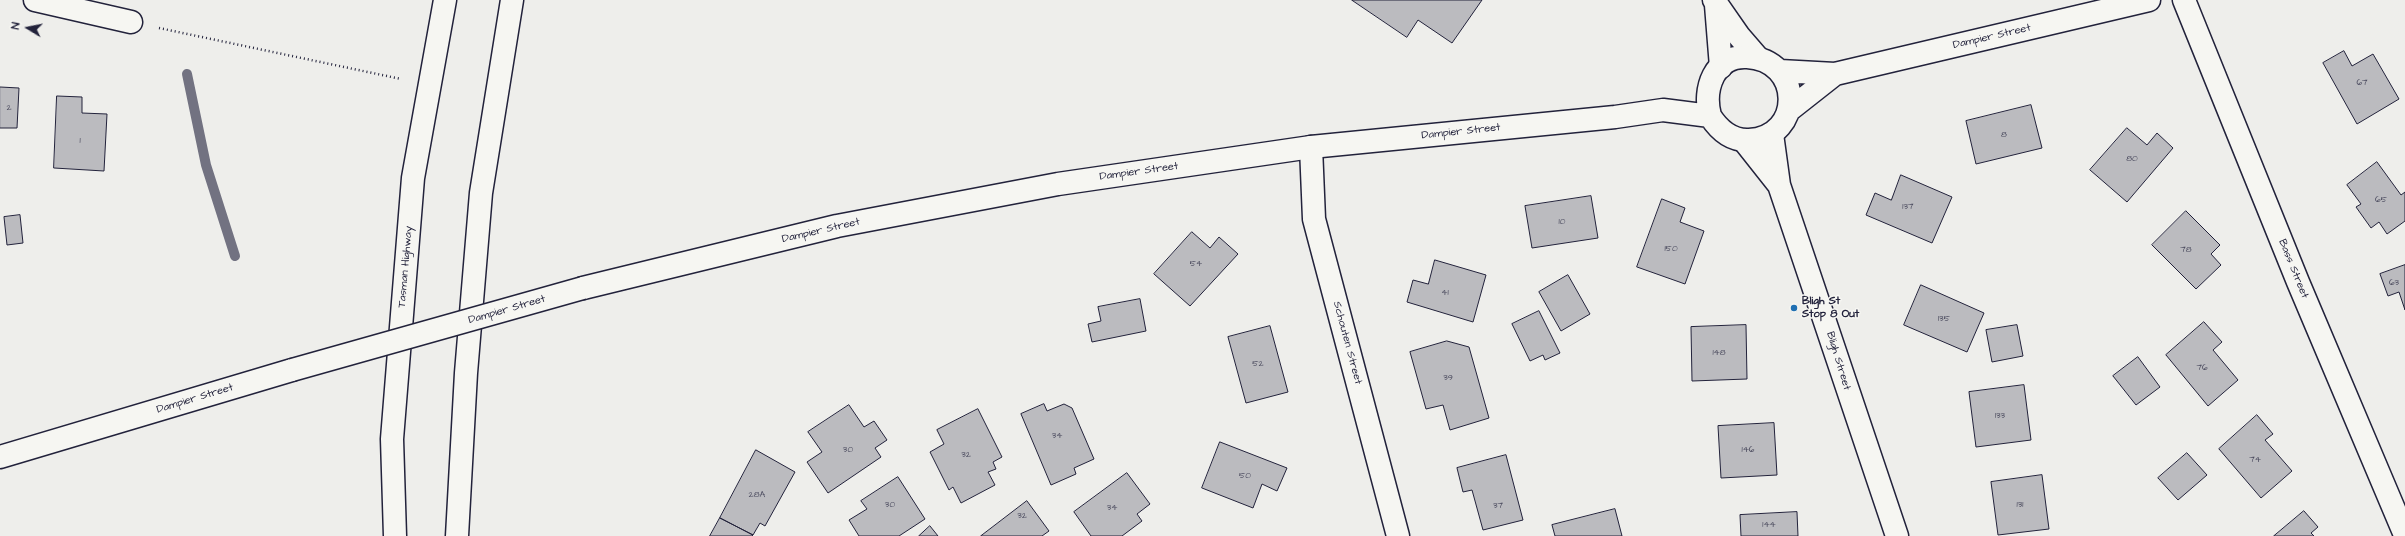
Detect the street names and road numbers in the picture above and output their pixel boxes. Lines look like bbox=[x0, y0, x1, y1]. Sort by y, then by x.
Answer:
street label: Dampier Street bbox=[1952, 22, 2032, 52]
street label: Dampier Street bbox=[1421, 121, 1501, 143]
street label: Dampier Street bbox=[1099, 160, 1179, 184]
street label: Dampier Street bbox=[781, 216, 861, 246]
street label: Tasman Highway bbox=[396, 226, 416, 308]
street label: Bass Street bbox=[2275, 237, 2311, 301]
street label: Dampier Street bbox=[467, 293, 547, 327]
street label: Schouten Street bbox=[1330, 300, 1364, 386]
street label: Bligh Street bbox=[1823, 330, 1853, 392]
street label: Dampier Street bbox=[155, 381, 235, 417]

